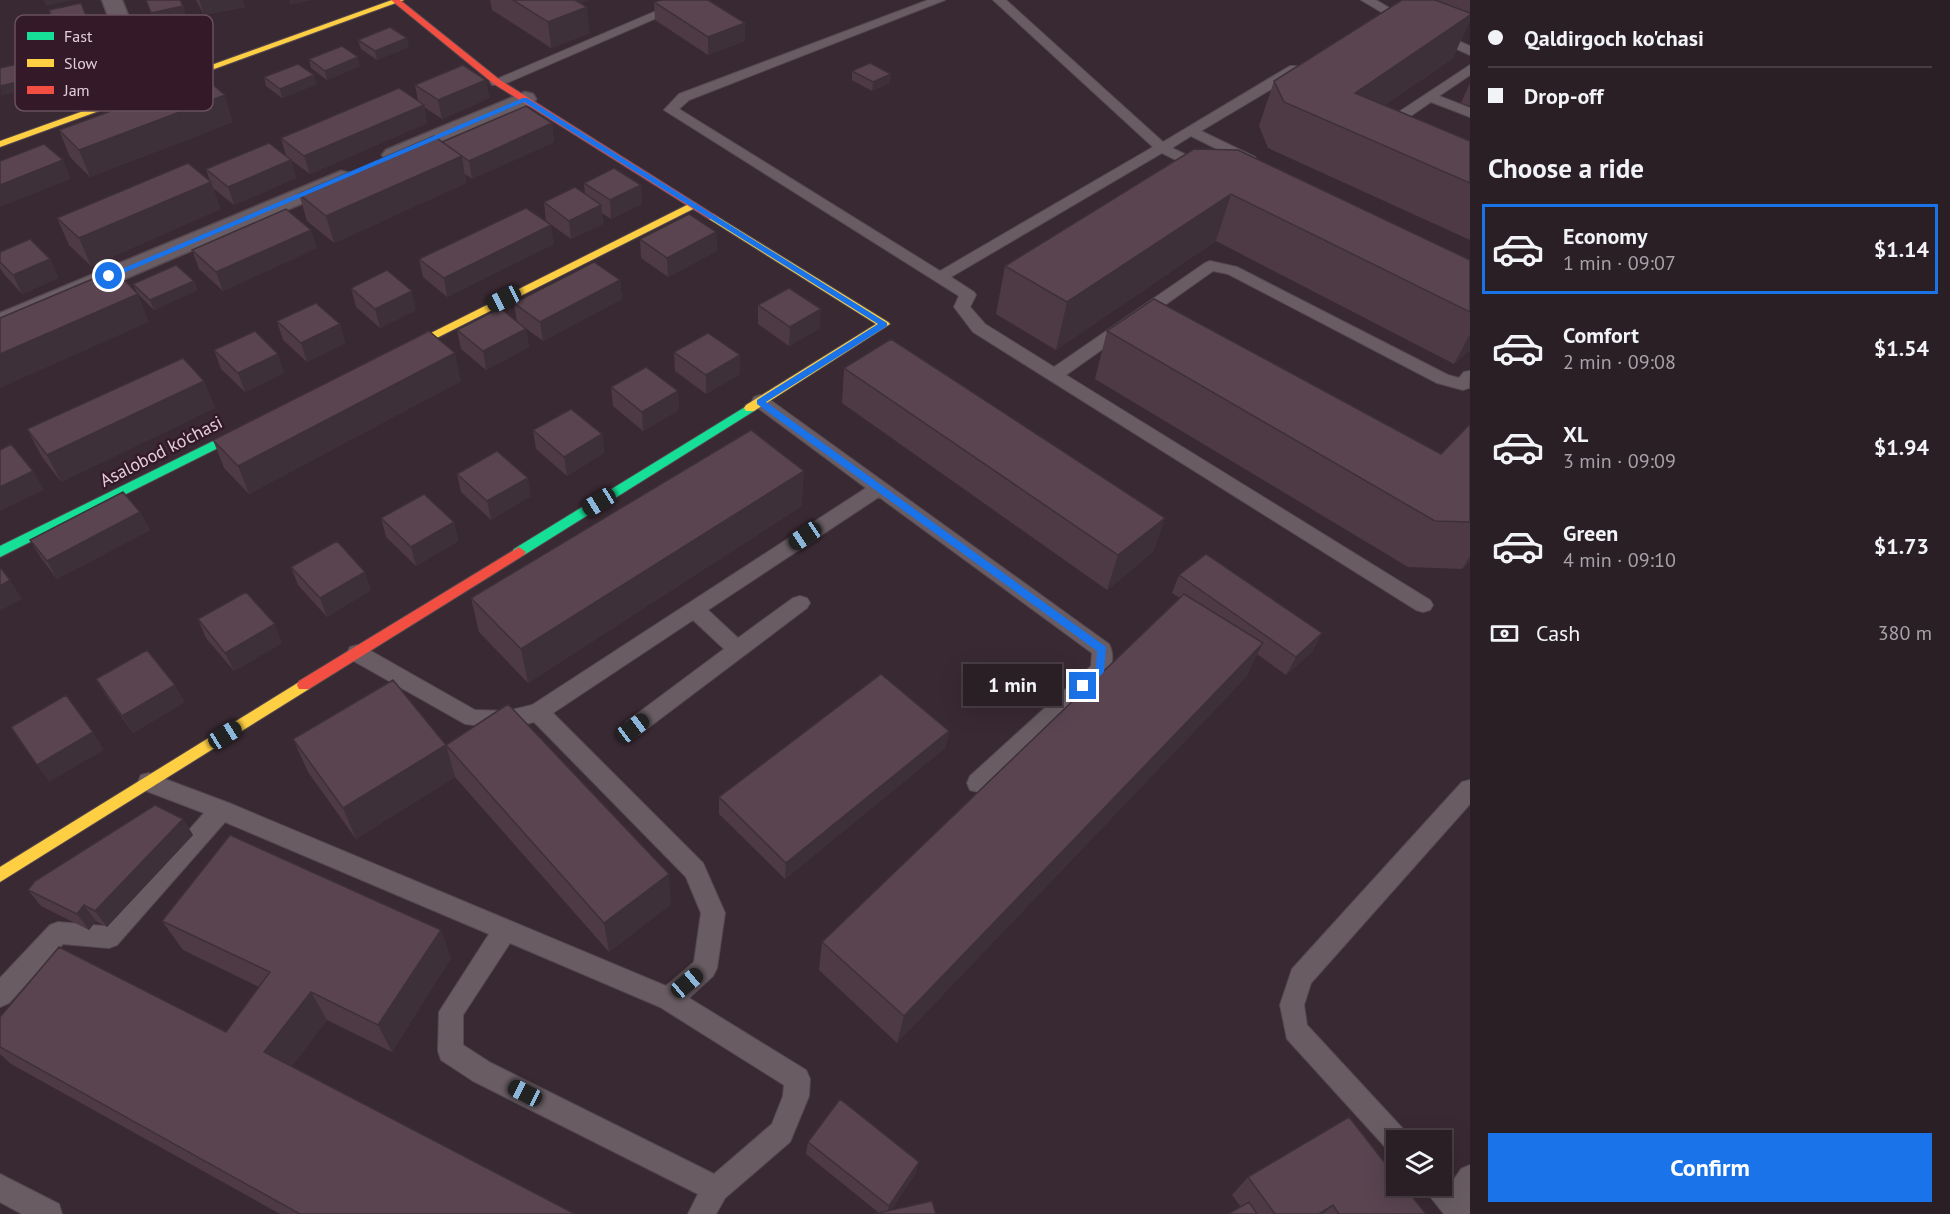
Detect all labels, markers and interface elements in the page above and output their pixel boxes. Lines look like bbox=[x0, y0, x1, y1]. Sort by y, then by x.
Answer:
legend bbox=[15, 15, 213, 111]
text: Qaldirgoch ko'chasi bbox=[1524, 24, 1704, 52]
text: Fast bbox=[64, 26, 93, 46]
text: Slow bbox=[64, 53, 98, 73]
text: Jam bbox=[63, 80, 90, 100]
text: Drop-off bbox=[1524, 82, 1603, 110]
text: Choose a ride bbox=[1488, 151, 1644, 185]
icon: car bbox=[1491, 222, 1545, 276]
text: Economy bbox=[1563, 222, 1647, 250]
text: $1.14 bbox=[1874, 235, 1929, 263]
text: 1 min · 09:07 bbox=[1563, 250, 1676, 276]
route start bbox=[95, 262, 122, 289]
car bbox=[484, 283, 524, 315]
icon: car bbox=[1491, 321, 1545, 375]
text: Comfort bbox=[1563, 321, 1639, 349]
text: $1.54 bbox=[1874, 334, 1929, 362]
text: 2 min · 09:08 bbox=[1563, 349, 1676, 375]
street label: Asalobod ko'chasi bbox=[96, 410, 226, 492]
icon: car bbox=[1491, 420, 1545, 474]
text: XL bbox=[1563, 420, 1588, 448]
text: $1.94 bbox=[1874, 433, 1929, 461]
text: 3 min · 09:09 bbox=[1563, 448, 1676, 474]
car bbox=[579, 485, 619, 519]
car bbox=[785, 518, 825, 554]
icon: car bbox=[1491, 519, 1545, 573]
text: Green bbox=[1563, 519, 1618, 547]
text: $1.73 bbox=[1874, 532, 1929, 560]
text: 4 min · 09:10 bbox=[1563, 547, 1676, 573]
icon: cash bbox=[1488, 617, 1521, 650]
text: Cash bbox=[1536, 619, 1580, 647]
text: 380 m bbox=[1878, 620, 1932, 646]
callout: 1 min bbox=[963, 665, 1062, 707]
text: 1 min bbox=[988, 672, 1037, 698]
route end bbox=[1069, 672, 1096, 699]
car bbox=[613, 710, 653, 746]
car bbox=[205, 718, 245, 752]
car bbox=[667, 965, 707, 1001]
car bbox=[505, 1077, 545, 1109]
map controls bbox=[1386, 1130, 1452, 1196]
button: layers bbox=[1386, 1130, 1452, 1196]
button: Confirm bbox=[1488, 1133, 1932, 1202]

